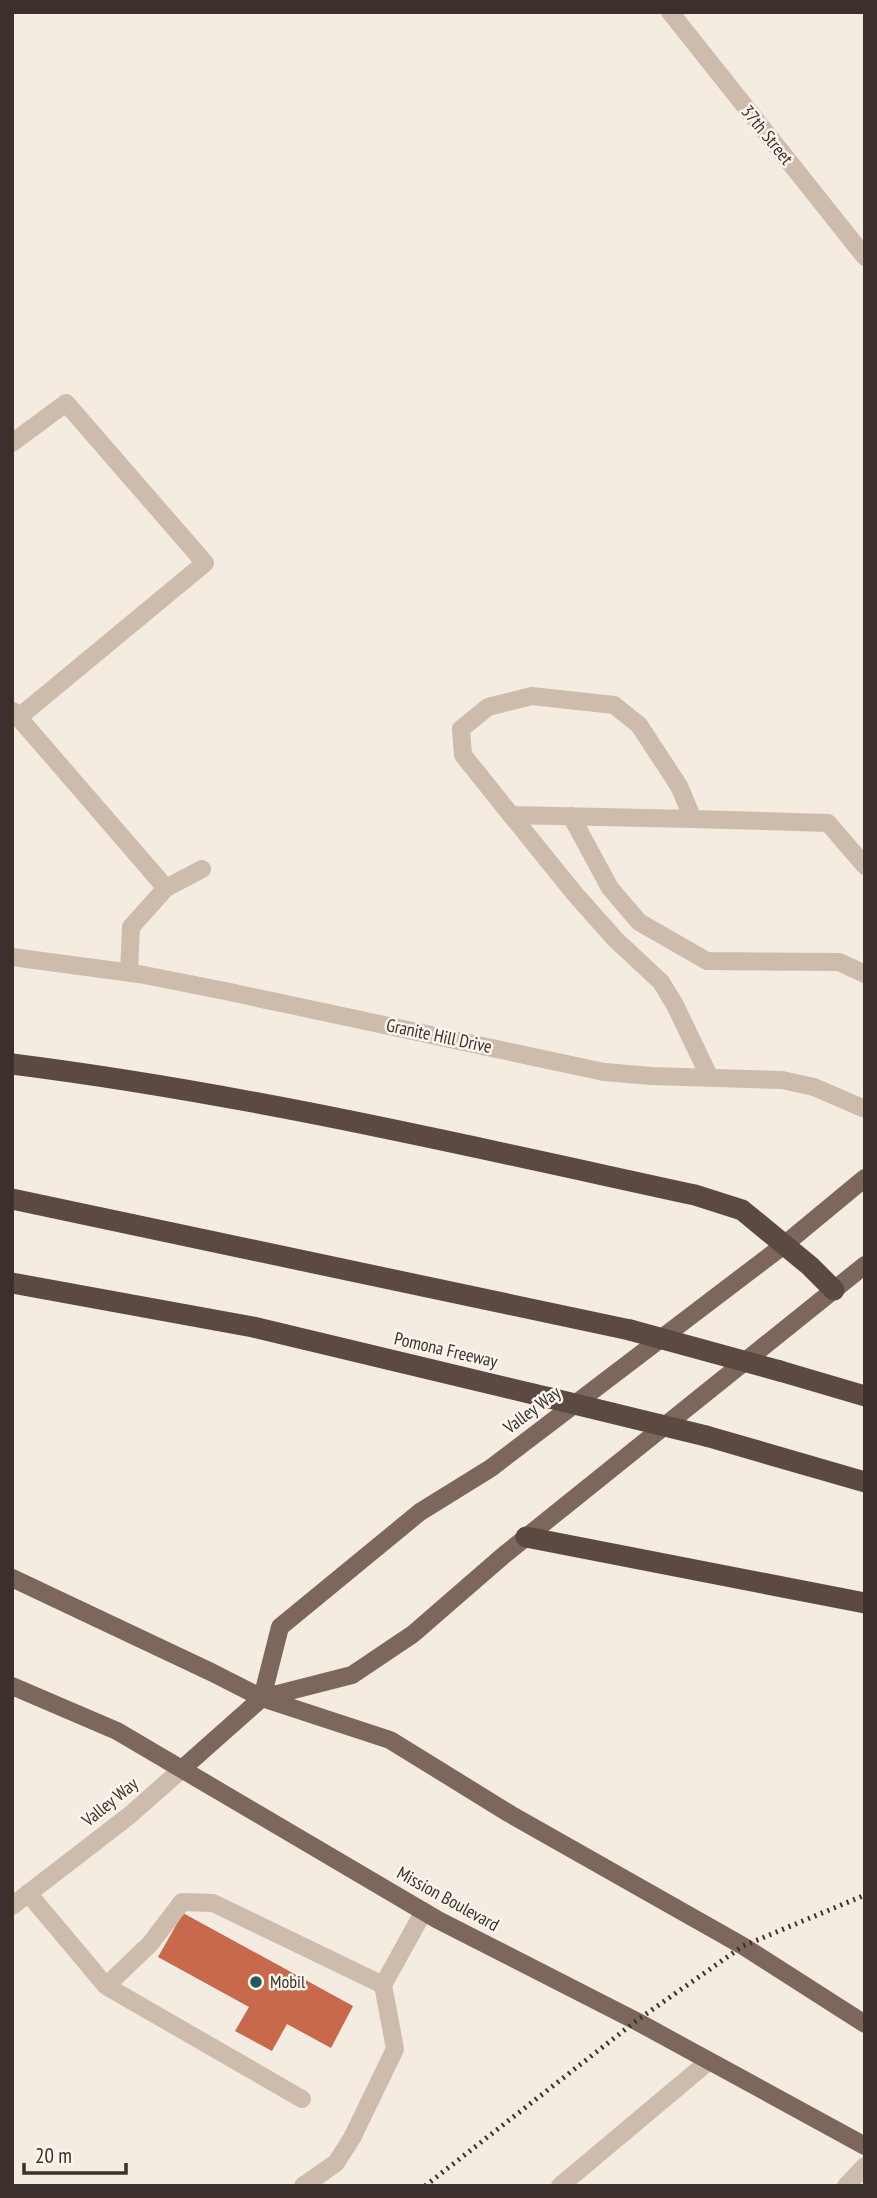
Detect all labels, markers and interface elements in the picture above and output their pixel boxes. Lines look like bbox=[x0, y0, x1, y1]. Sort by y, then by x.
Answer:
street label: 37th Street bbox=[736, 100, 798, 169]
street label: Granite Hill Drive bbox=[384, 1013, 494, 1058]
street label: Pomona Freeway bbox=[392, 1326, 500, 1373]
street label: Valley Way bbox=[498, 1381, 565, 1439]
street label: Valley Way bbox=[76, 1772, 143, 1832]
street label: Mission Boulevard bbox=[393, 1861, 503, 1936]
place label: Mobil bbox=[270, 1970, 306, 1993]
marker: Mobil bbox=[248, 1974, 264, 1990]
scale bar bbox=[24, 2132, 126, 2176]
text: 20 m bbox=[35, 2142, 72, 2169]

